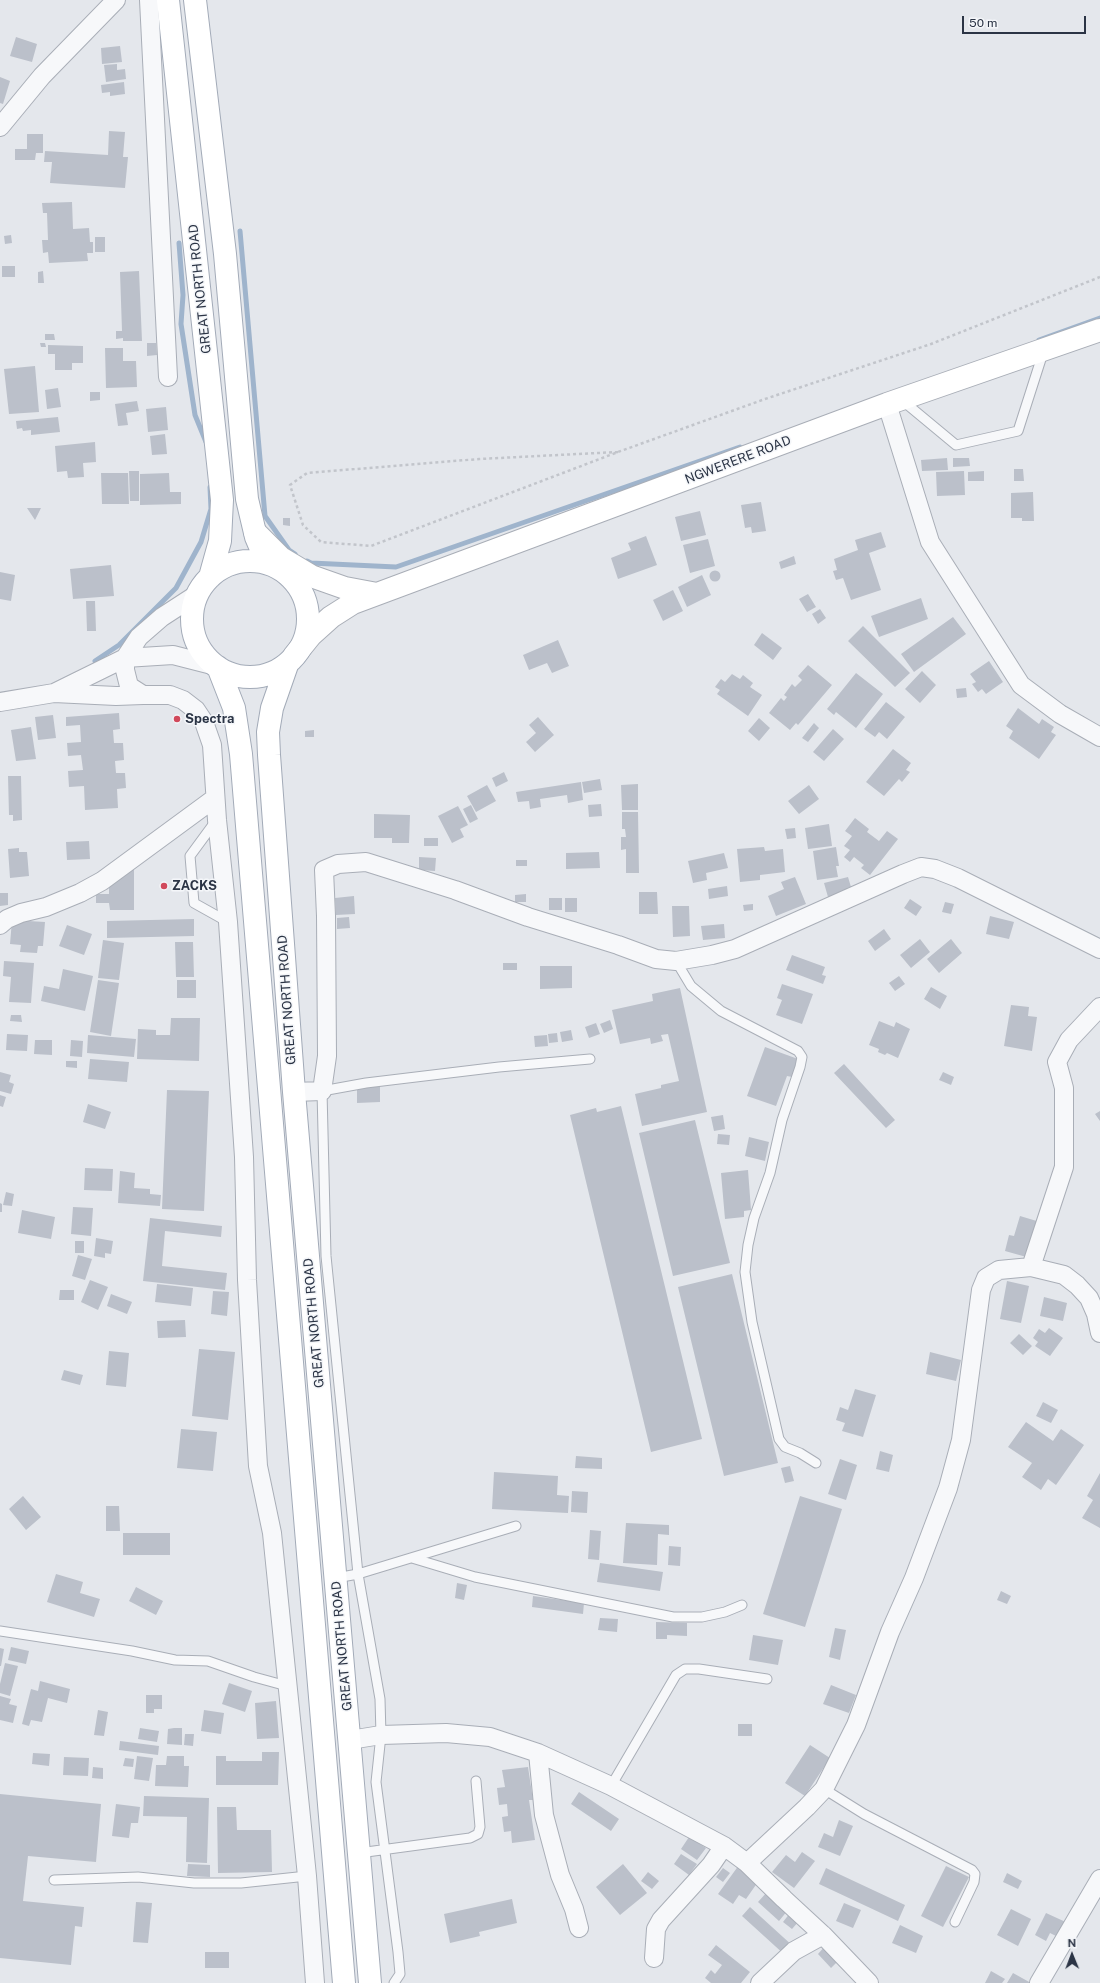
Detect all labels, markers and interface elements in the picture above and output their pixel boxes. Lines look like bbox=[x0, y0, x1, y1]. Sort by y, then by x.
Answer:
scale bar bbox=[964, 8, 1088, 34]
text: 50 m bbox=[969, 16, 997, 30]
street label: GREAT NORTH ROAD bbox=[185, 223, 215, 355]
street label: NGWERERE ROAD bbox=[683, 433, 793, 487]
place label: Spectra bbox=[185, 711, 234, 727]
marker: Spectra bbox=[172, 714, 182, 724]
place label: ZACKS bbox=[172, 878, 217, 894]
marker: ZACKS bbox=[159, 881, 169, 891]
street label: GREAT NORTH ROAD bbox=[275, 935, 299, 1065]
street label: GREAT NORTH ROAD bbox=[301, 1258, 327, 1388]
street label: GREAT NORTH ROAD bbox=[329, 1581, 355, 1711]
north arrow bbox=[1052, 1935, 1092, 1975]
text: N bbox=[1067, 1937, 1076, 1949]

